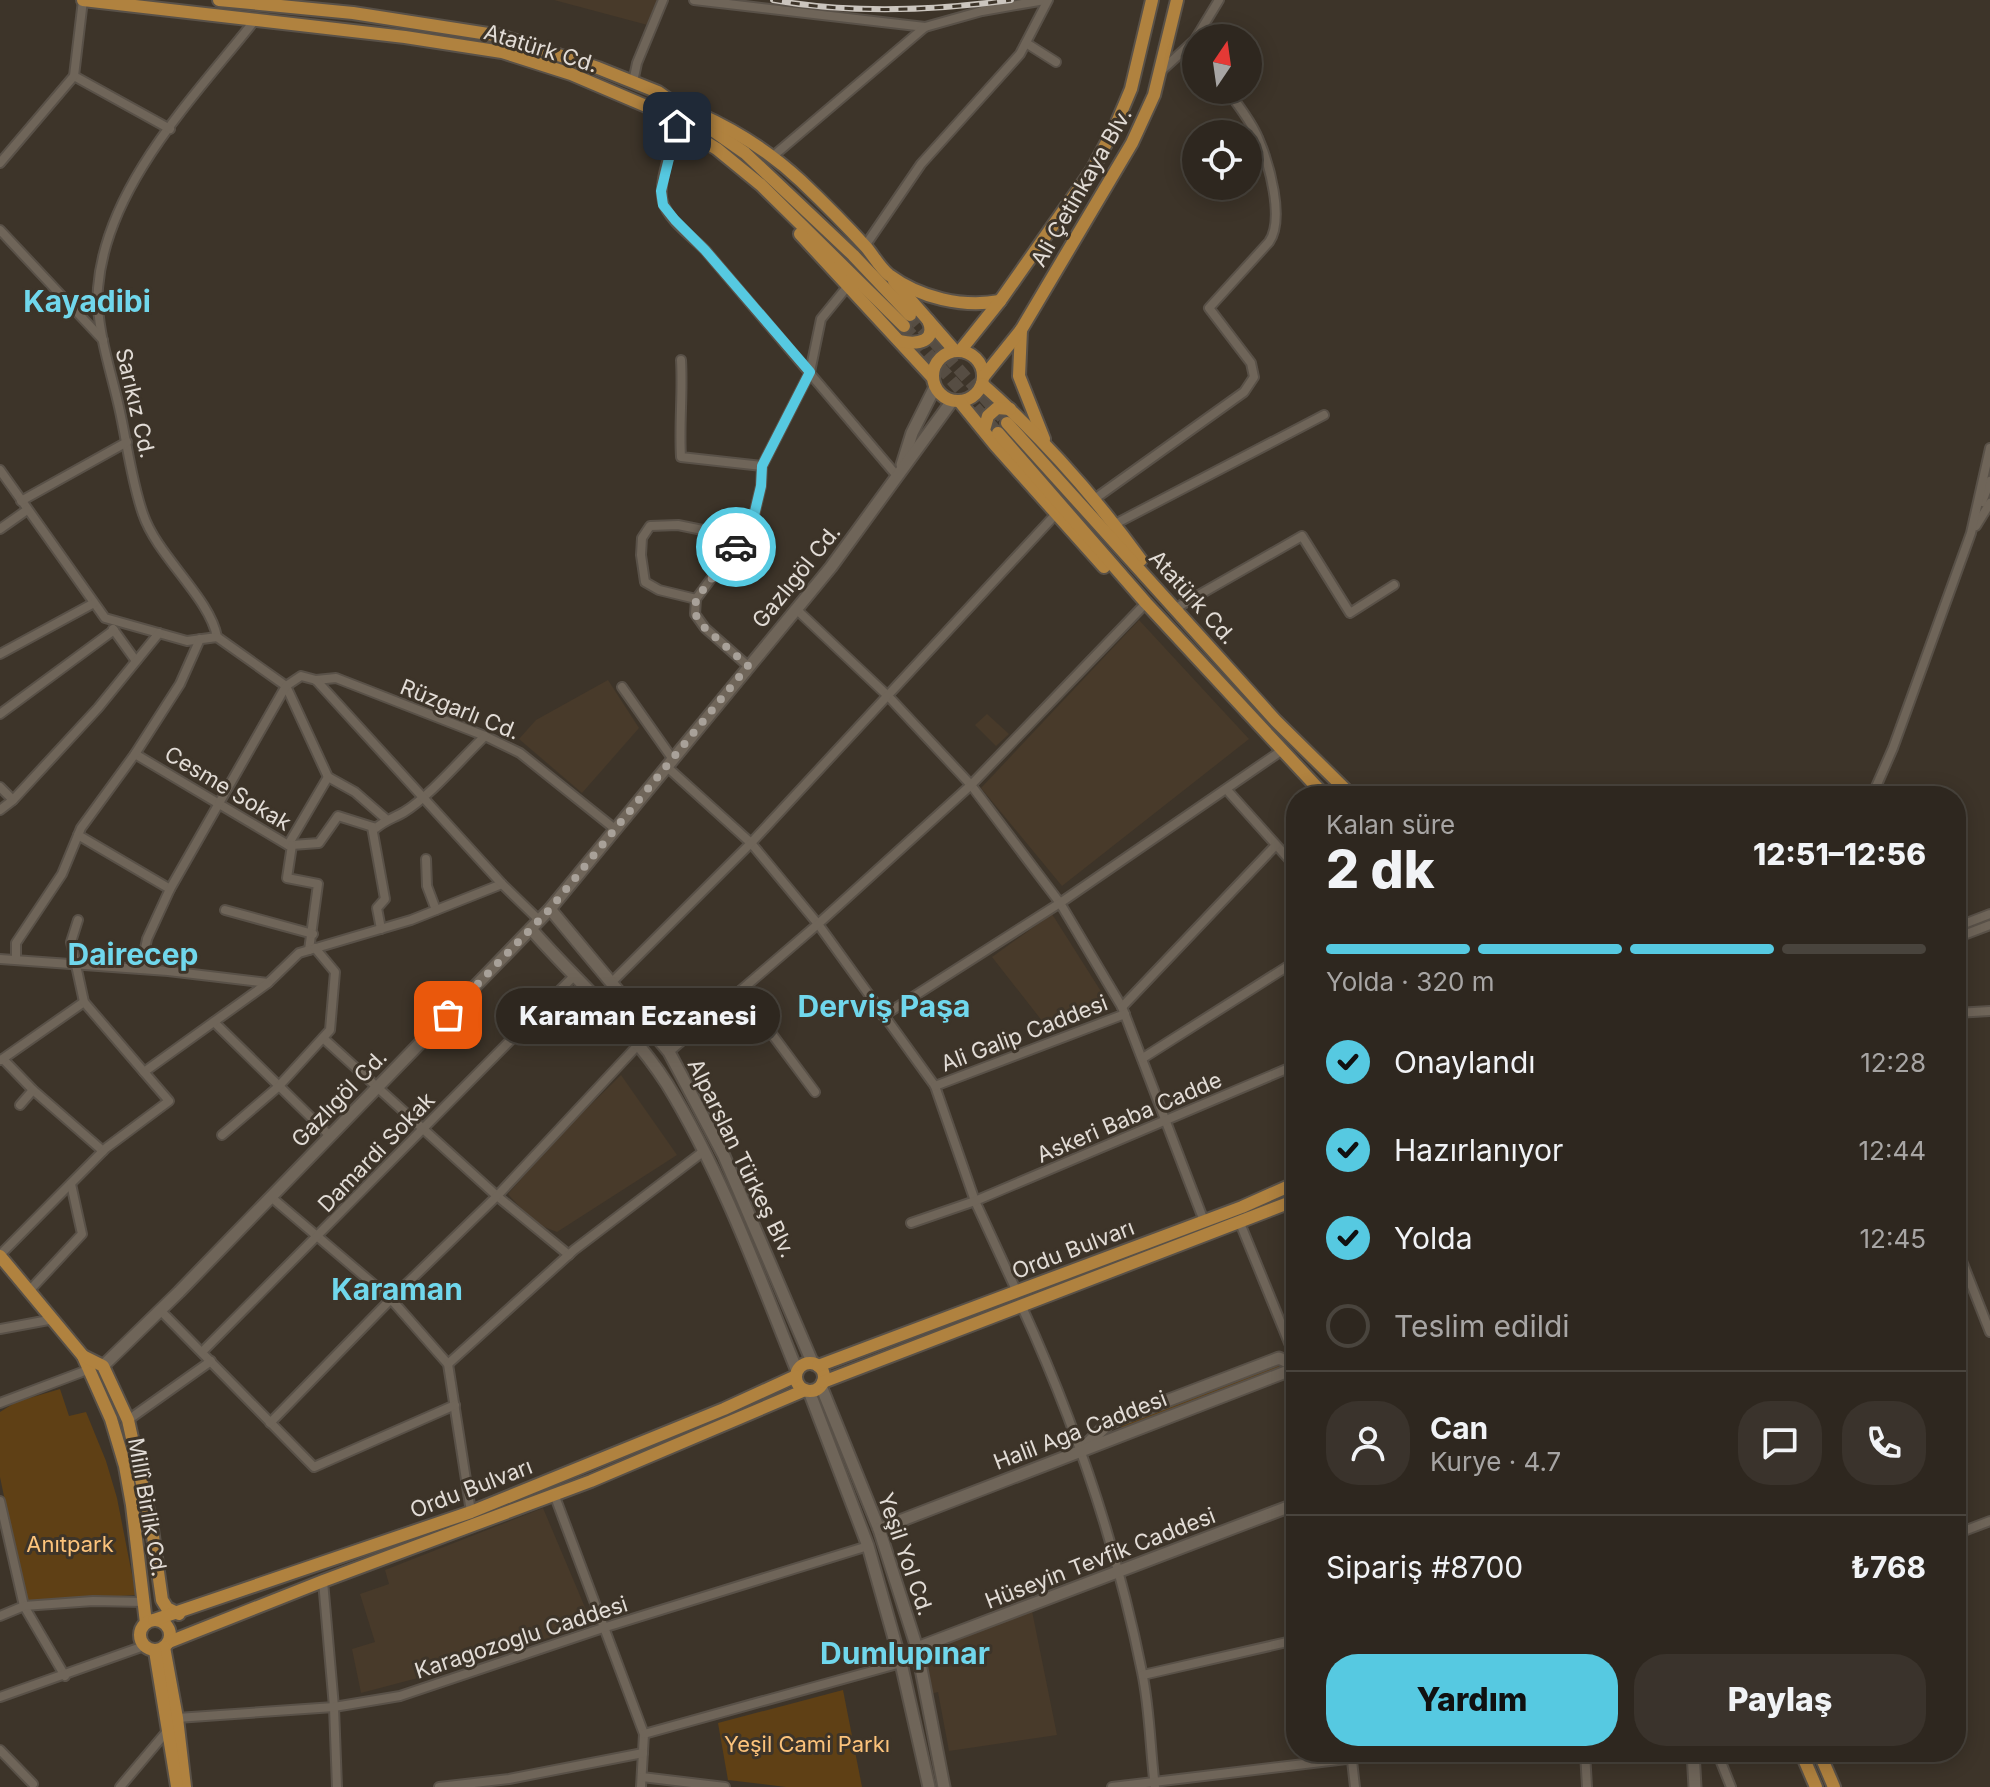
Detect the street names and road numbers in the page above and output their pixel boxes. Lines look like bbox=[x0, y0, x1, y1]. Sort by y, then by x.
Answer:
street label: Atatürk Cd. bbox=[481, 18, 601, 78]
street label: Ali Çetinkaya Blv. bbox=[1025, 103, 1137, 271]
street label: Sarıkız Cd. bbox=[111, 345, 161, 461]
street label: Gazlıgöl Cd. bbox=[746, 519, 846, 633]
street label: Atatürk Cd. bbox=[1144, 545, 1242, 649]
street label: Rüzgarlı Cd. bbox=[397, 673, 523, 745]
street label: Cesme Sokak bbox=[160, 740, 296, 836]
street label: Ali Galip Caddesi bbox=[937, 989, 1111, 1077]
street label: Gazlıgöl Cd. bbox=[286, 1044, 392, 1152]
street label: Alparslan Türkeş Blv. bbox=[683, 1054, 801, 1262]
street label: Askeri Baba Cadde bbox=[1033, 1066, 1225, 1168]
street label: Damardi Sokak bbox=[312, 1087, 440, 1217]
street label: Ordu Bulvarı bbox=[1008, 1214, 1138, 1284]
street label: Halil Aga Caddesi bbox=[990, 1385, 1170, 1475]
street label: Millî Birlik Cd. bbox=[123, 1436, 173, 1578]
street label: Ordu Bulvarı bbox=[406, 1453, 536, 1523]
street label: Yeşil Yol Cd. bbox=[873, 1489, 939, 1619]
street label: Hüseyin Tevfik Caddesi bbox=[981, 1502, 1219, 1614]
street label: Karagozoglu Caddesi bbox=[411, 1590, 631, 1684]

